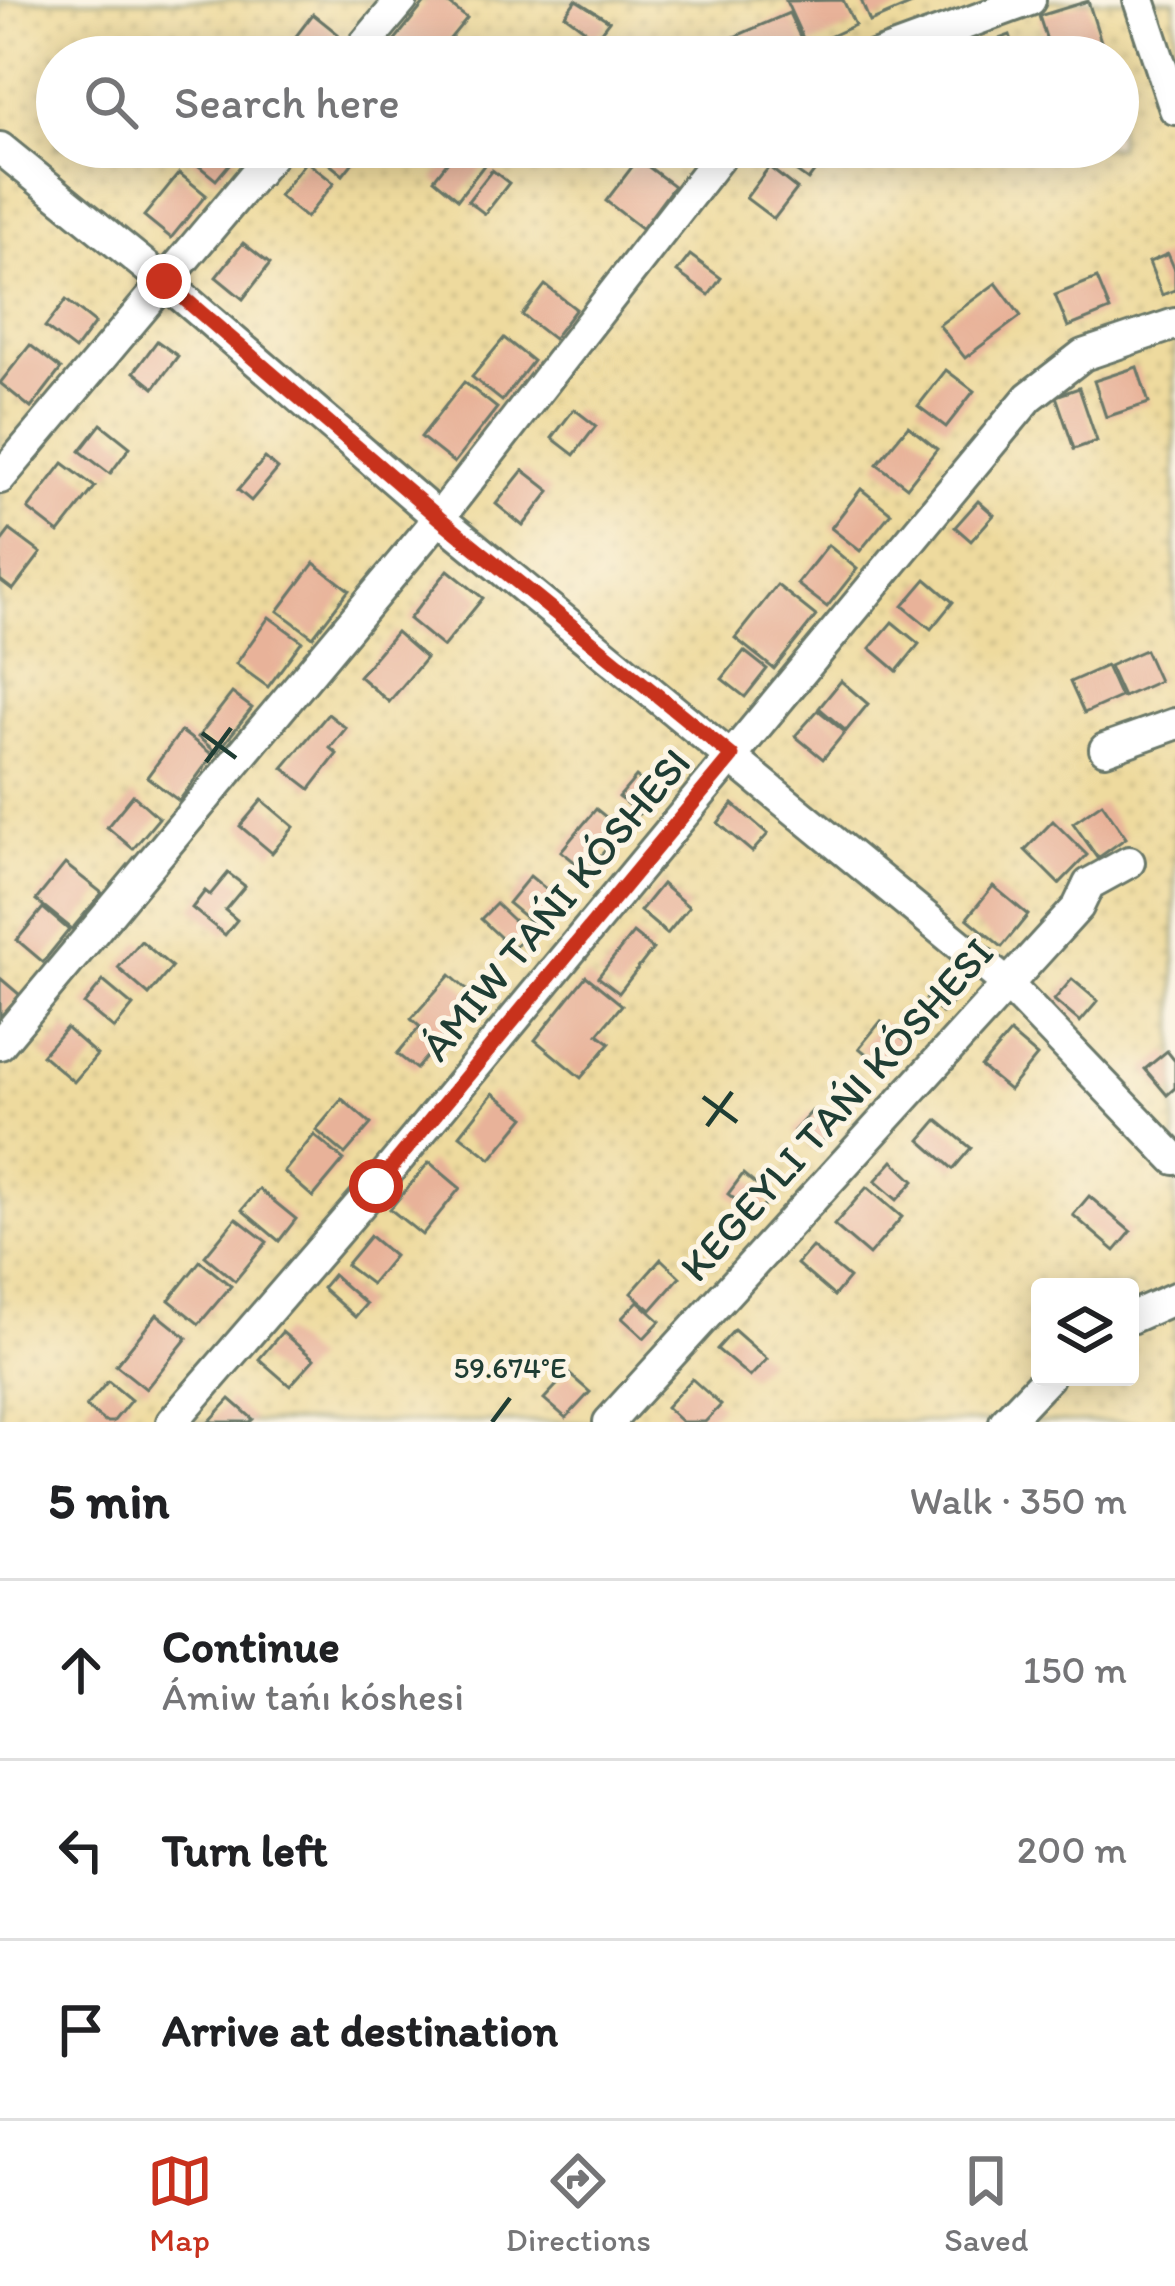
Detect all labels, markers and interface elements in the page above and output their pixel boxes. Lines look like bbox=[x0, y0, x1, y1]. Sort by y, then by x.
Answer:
search box bbox=[36, 36, 1139, 168]
icon: search bbox=[78, 69, 144, 135]
text: Search here bbox=[174, 75, 400, 129]
route end bbox=[137, 254, 191, 308]
street label: ÁMIW TAŃI KÓSHESI bbox=[410, 738, 701, 1071]
street label: KEGEYLI TAŃI KÓSHESI bbox=[669, 927, 1004, 1292]
route start bbox=[349, 1159, 403, 1213]
map controls bbox=[1031, 1278, 1139, 1386]
button: layers bbox=[1031, 1278, 1139, 1386]
text: 59.674°E bbox=[453, 1349, 567, 1386]
text: 5 min bbox=[48, 1470, 169, 1531]
text: Walk · 350 m bbox=[910, 1477, 1127, 1524]
text: Continue bbox=[162, 1619, 340, 1673]
icon: ahead bbox=[48, 1637, 114, 1703]
text: 150 m bbox=[1023, 1646, 1127, 1693]
text: Ámiw tańı kóshesi bbox=[162, 1673, 464, 1720]
icon: left bbox=[48, 1817, 114, 1883]
text: Turn left bbox=[162, 1823, 328, 1877]
text: 200 m bbox=[1017, 1826, 1127, 1873]
icon: arrive bbox=[48, 1997, 114, 2063]
text: Arrive at destination bbox=[162, 2003, 558, 2057]
tab: Map bbox=[147, 2148, 213, 2259]
tab: Directions bbox=[506, 2148, 651, 2259]
tab: Saved bbox=[944, 2148, 1028, 2259]

